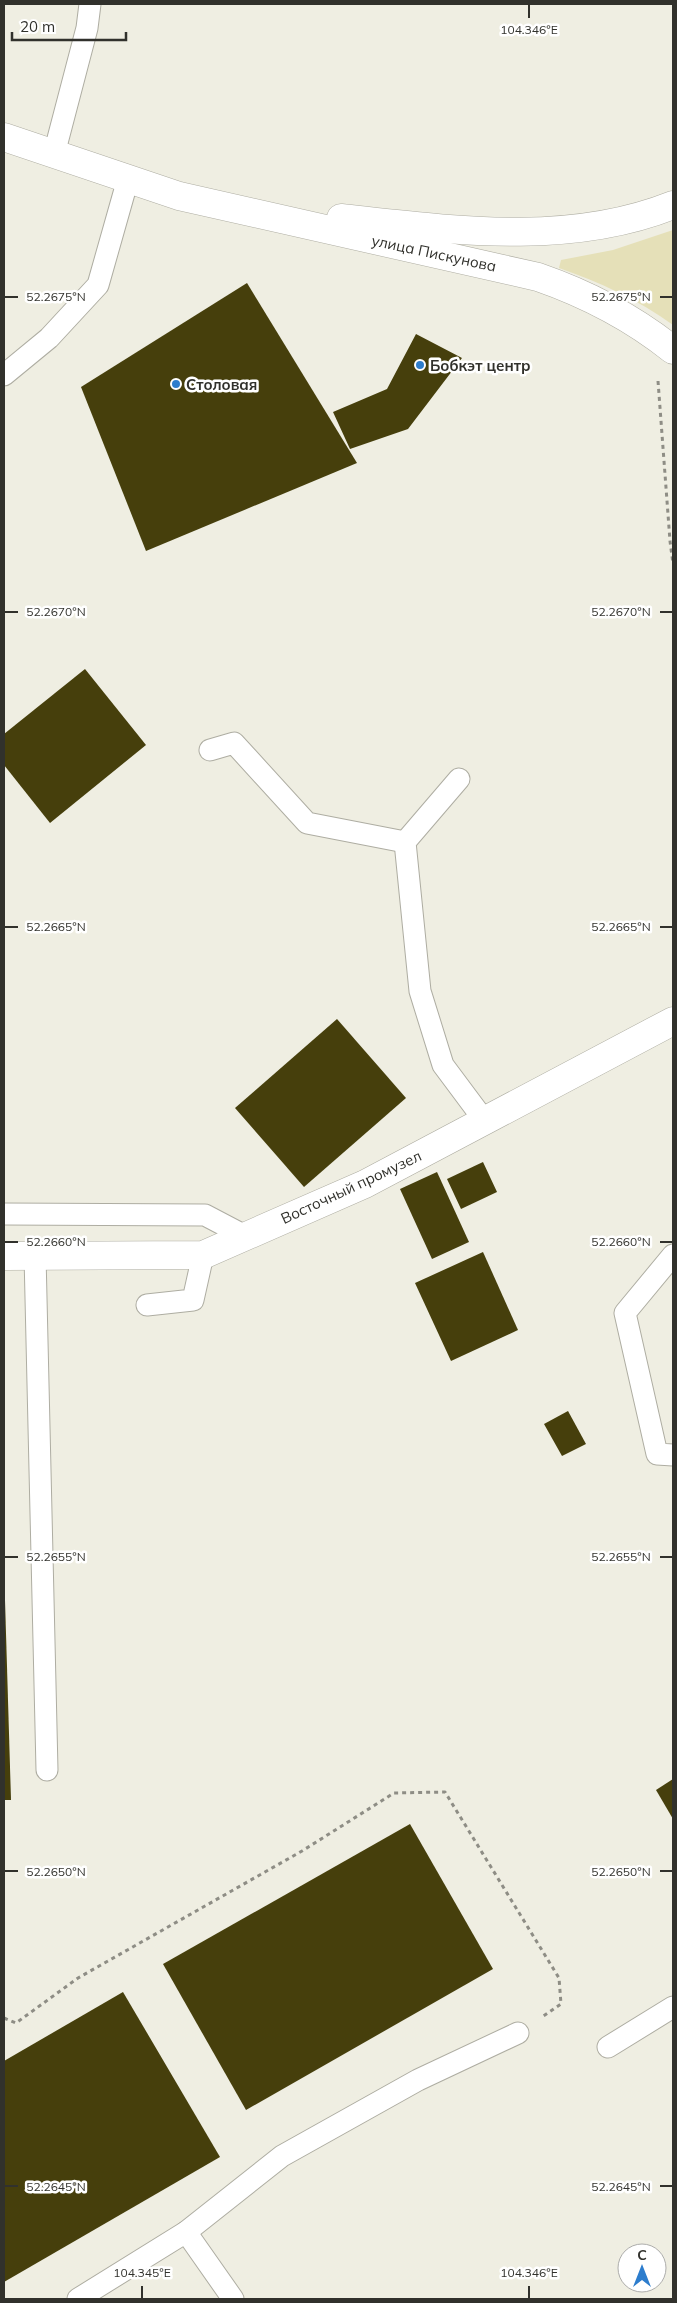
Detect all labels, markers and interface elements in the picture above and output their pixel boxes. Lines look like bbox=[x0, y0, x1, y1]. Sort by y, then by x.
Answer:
scale bar bbox=[12, 10, 126, 42]
text: 20 m bbox=[20, 17, 55, 36]
text: 104.346°E bbox=[500, 22, 558, 37]
street label: улица Пискунова bbox=[370, 231, 498, 275]
text: 52.2675°N bbox=[26, 289, 86, 304]
text: 52.2675°N bbox=[591, 289, 651, 304]
place label: Бобкэт центр bbox=[430, 356, 531, 375]
marker: Бобкэт центр bbox=[414, 359, 426, 371]
place label: Столовая bbox=[186, 375, 257, 394]
marker: Столовая bbox=[170, 378, 182, 390]
text: 52.2670°N bbox=[26, 604, 86, 619]
text: 52.2670°N bbox=[591, 604, 651, 619]
text: 52.2665°N bbox=[26, 919, 86, 934]
text: 52.2665°N bbox=[591, 919, 651, 934]
street label: Восточный промузел bbox=[278, 1146, 424, 1228]
text: 52.2660°N bbox=[26, 1234, 86, 1249]
text: 52.2660°N bbox=[591, 1234, 651, 1249]
text: 52.2655°N bbox=[26, 1549, 86, 1564]
text: 52.2655°N bbox=[591, 1549, 651, 1564]
text: 52.2650°N bbox=[26, 1864, 86, 1879]
text: 52.2650°N bbox=[591, 1864, 651, 1879]
text: 52.2645°N bbox=[26, 2179, 86, 2194]
text: 52.2645°N bbox=[591, 2179, 651, 2194]
north arrow bbox=[617, 2243, 667, 2293]
text: С bbox=[637, 2246, 647, 2264]
text: 104.345°E bbox=[113, 2265, 171, 2280]
text: 104.346°E bbox=[500, 2265, 558, 2280]

